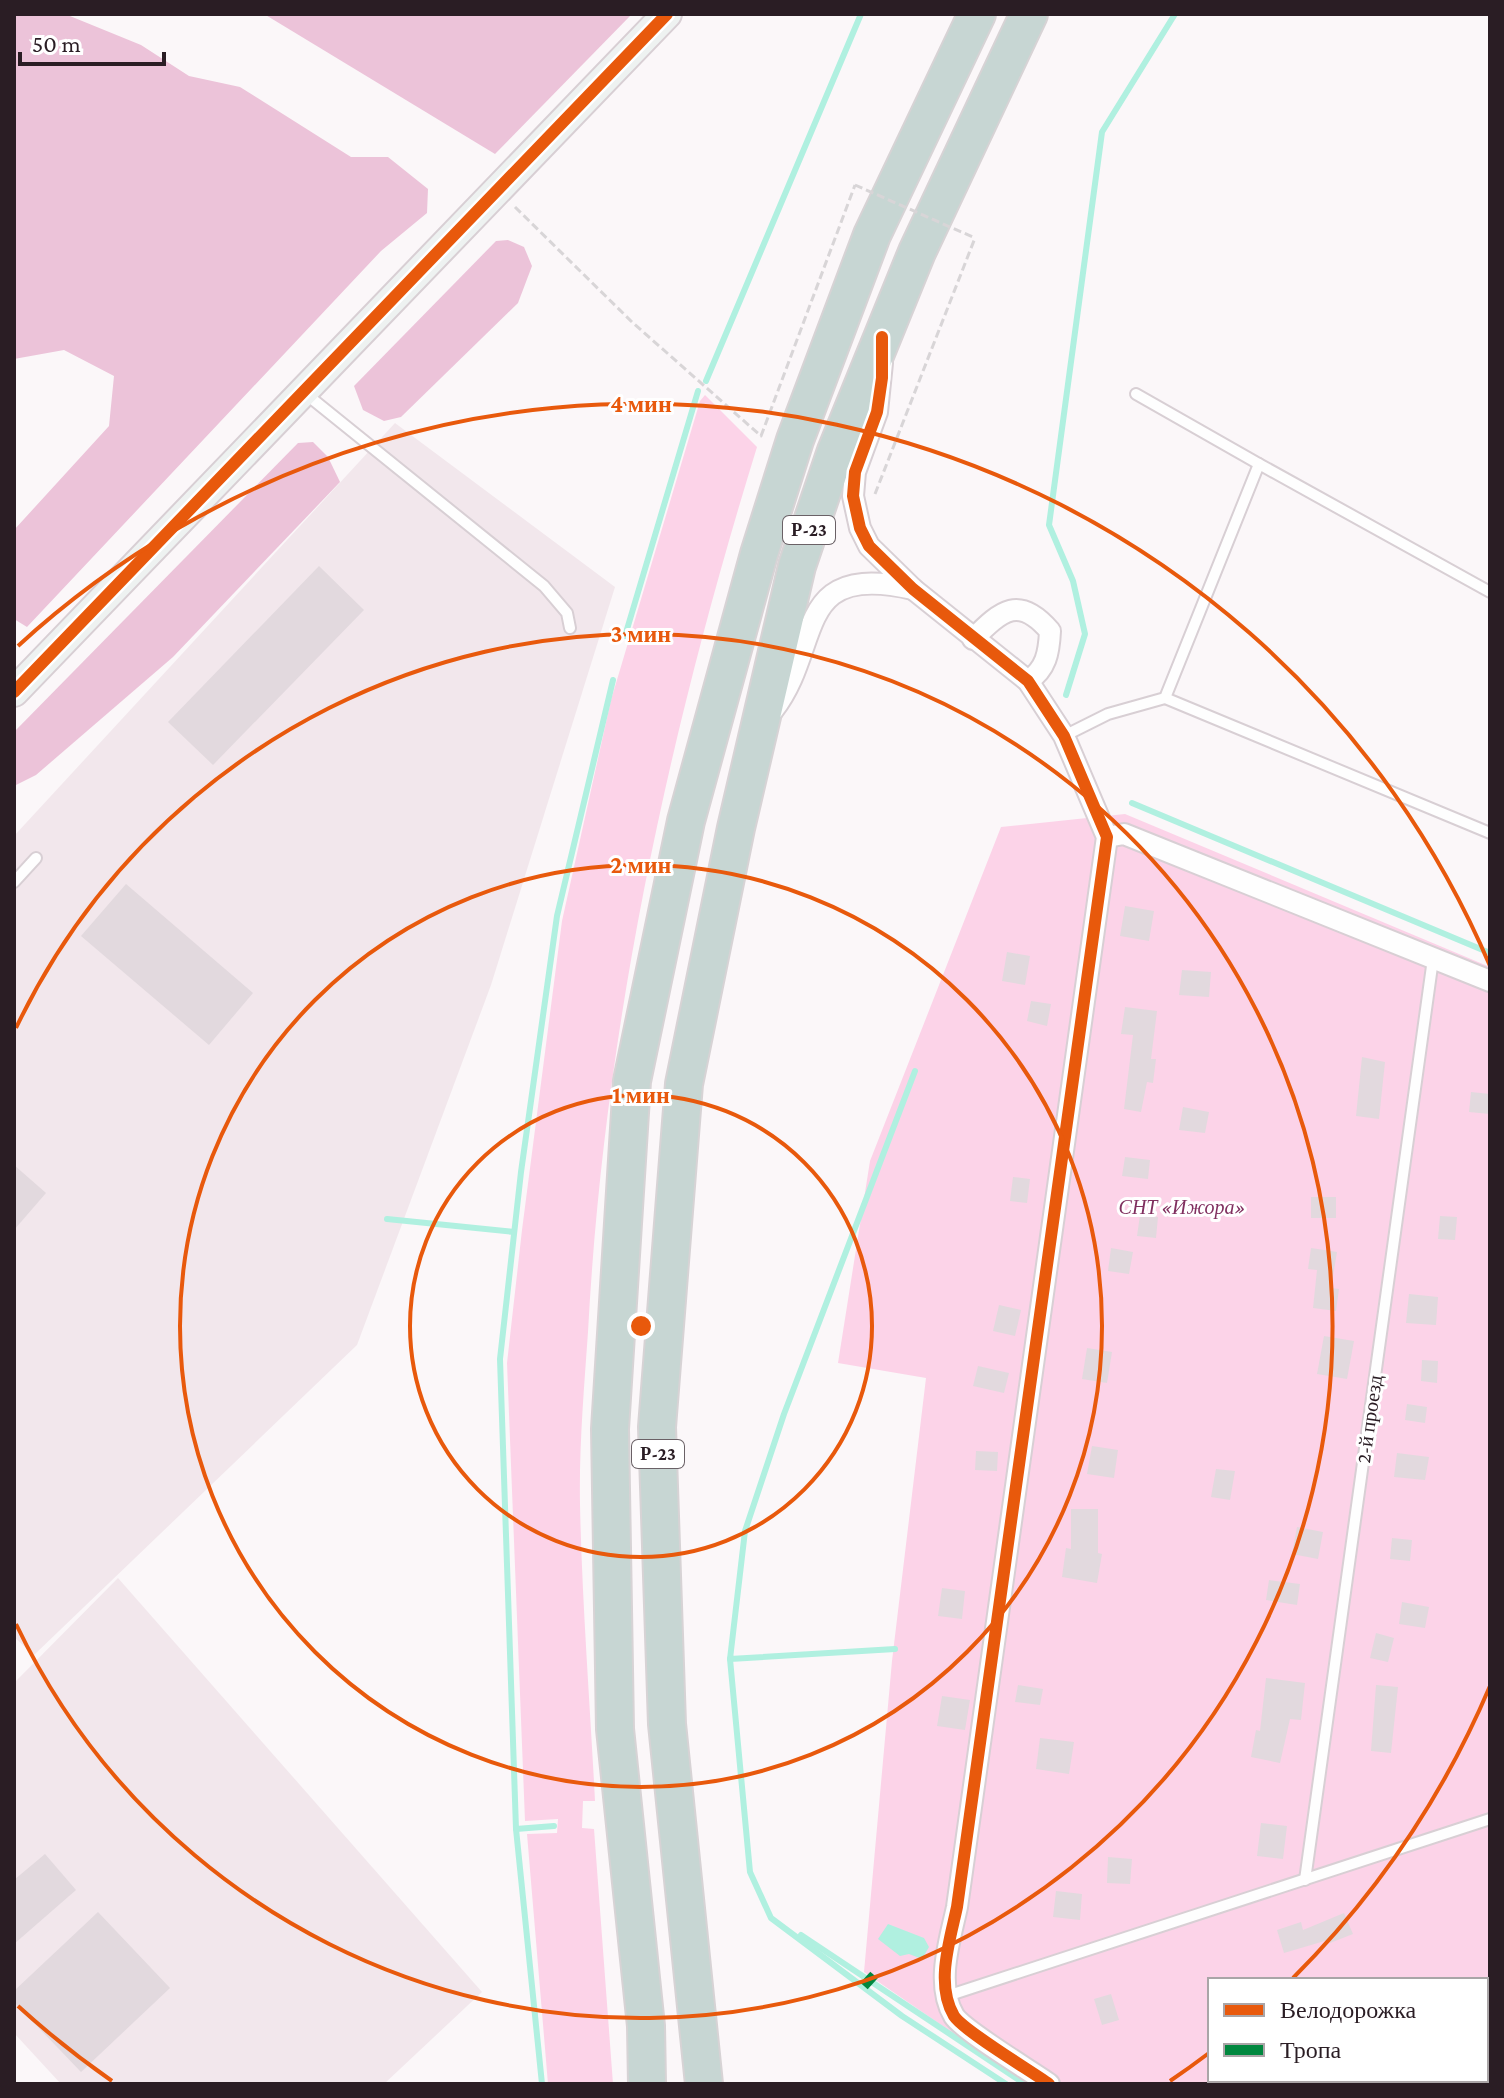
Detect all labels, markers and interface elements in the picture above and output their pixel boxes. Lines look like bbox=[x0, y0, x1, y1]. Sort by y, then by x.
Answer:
scale bar bbox=[20, 16, 164, 66]
text: 50 m bbox=[32, 30, 81, 57]
text: 4 мин bbox=[610, 390, 672, 417]
road number: Р-23 bbox=[783, 516, 835, 544]
text: 3 мин bbox=[611, 620, 671, 647]
text: 2 мин bbox=[611, 851, 672, 878]
text: 1 мин bbox=[612, 1081, 670, 1108]
park label: СНТ «Ижора» bbox=[1119, 1196, 1245, 1219]
centre of rings bbox=[627, 1312, 655, 1340]
street label: 2-й проезд bbox=[1352, 1373, 1387, 1465]
road number: Р-23 bbox=[632, 1440, 684, 1468]
legend bbox=[1208, 1978, 1488, 2082]
text: Велодорожка bbox=[1280, 1996, 1416, 2023]
text: Тропа bbox=[1280, 2036, 1342, 2063]

